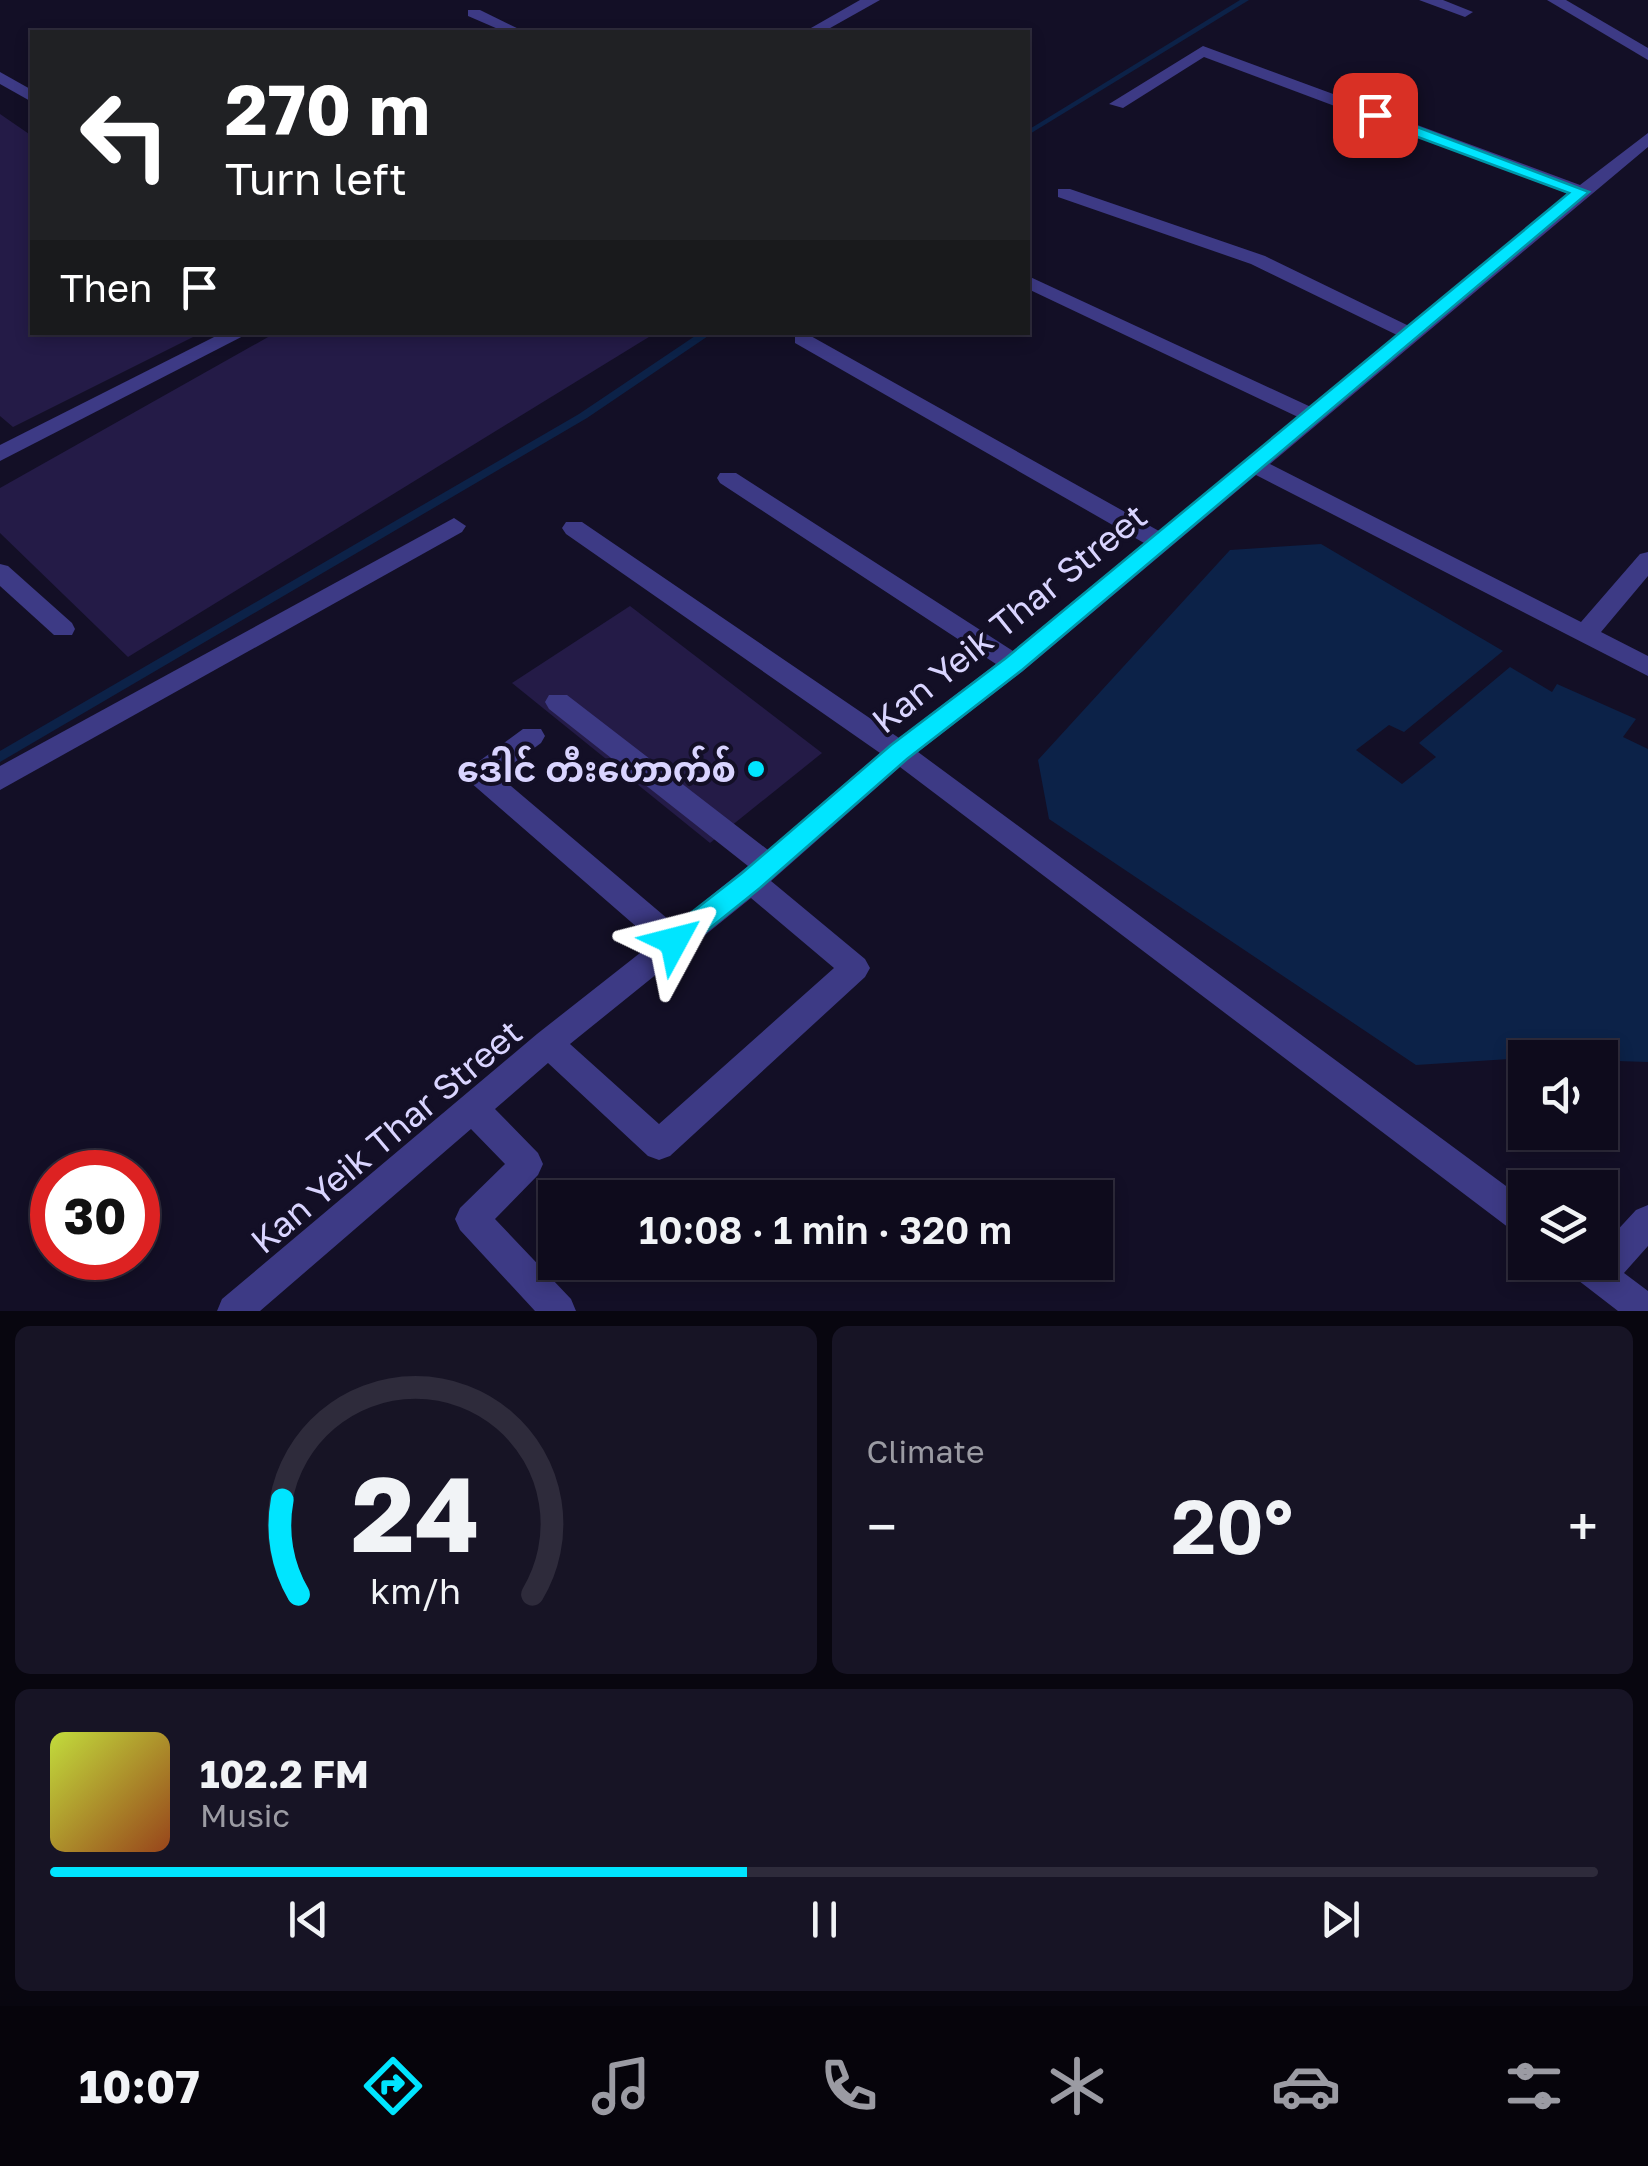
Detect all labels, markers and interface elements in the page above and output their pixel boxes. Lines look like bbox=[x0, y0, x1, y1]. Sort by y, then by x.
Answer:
text: 270 m bbox=[225, 66, 430, 150]
icon: left bbox=[60, 70, 190, 200]
pin bbox=[1333, 73, 1418, 158]
icon: arrive bbox=[1348, 88, 1403, 143]
text: Turn left bbox=[225, 151, 407, 205]
icon: arrive bbox=[172, 260, 227, 315]
text: Then bbox=[60, 265, 152, 310]
street label: Kan Yeik Thar Street bbox=[863, 494, 1155, 742]
place label: ဒေါင် တီးဟောက်စ် bbox=[457, 745, 736, 790]
marker: ဒေါင် တီးဟောက်စ် bbox=[745, 758, 767, 780]
position arrow bbox=[622, 889, 726, 993]
street label: Kan Yeik Thar Street bbox=[242, 1010, 530, 1262]
map controls bbox=[1508, 1040, 1618, 1280]
button: sound bbox=[1508, 1040, 1618, 1150]
speed limit sign: 30 bbox=[30, 1150, 160, 1280]
button: layers bbox=[1508, 1170, 1618, 1280]
text: 10:08 · 1 min · 320 m bbox=[639, 1207, 1012, 1252]
text: Climate bbox=[867, 1432, 985, 1470]
text: 24 bbox=[352, 1450, 480, 1575]
text: 20° bbox=[1171, 1480, 1293, 1571]
text: − bbox=[867, 1493, 897, 1559]
text: + bbox=[1568, 1493, 1598, 1559]
text: km/h bbox=[370, 1569, 461, 1612]
text: 102.2 FM bbox=[200, 1751, 369, 1796]
text: Music bbox=[200, 1796, 290, 1834]
icon: previous bbox=[281, 1892, 336, 1947]
icon: pause bbox=[797, 1892, 852, 1947]
icon: next bbox=[1313, 1892, 1368, 1947]
icon: directions bbox=[358, 2051, 428, 2121]
icon: music bbox=[586, 2051, 656, 2121]
icon: phone bbox=[814, 2051, 884, 2121]
icon: climate bbox=[1042, 2051, 1112, 2121]
icon: car bbox=[1271, 2051, 1341, 2121]
icon: filters bbox=[1499, 2051, 1569, 2121]
text: 10:07 bbox=[79, 2059, 200, 2113]

